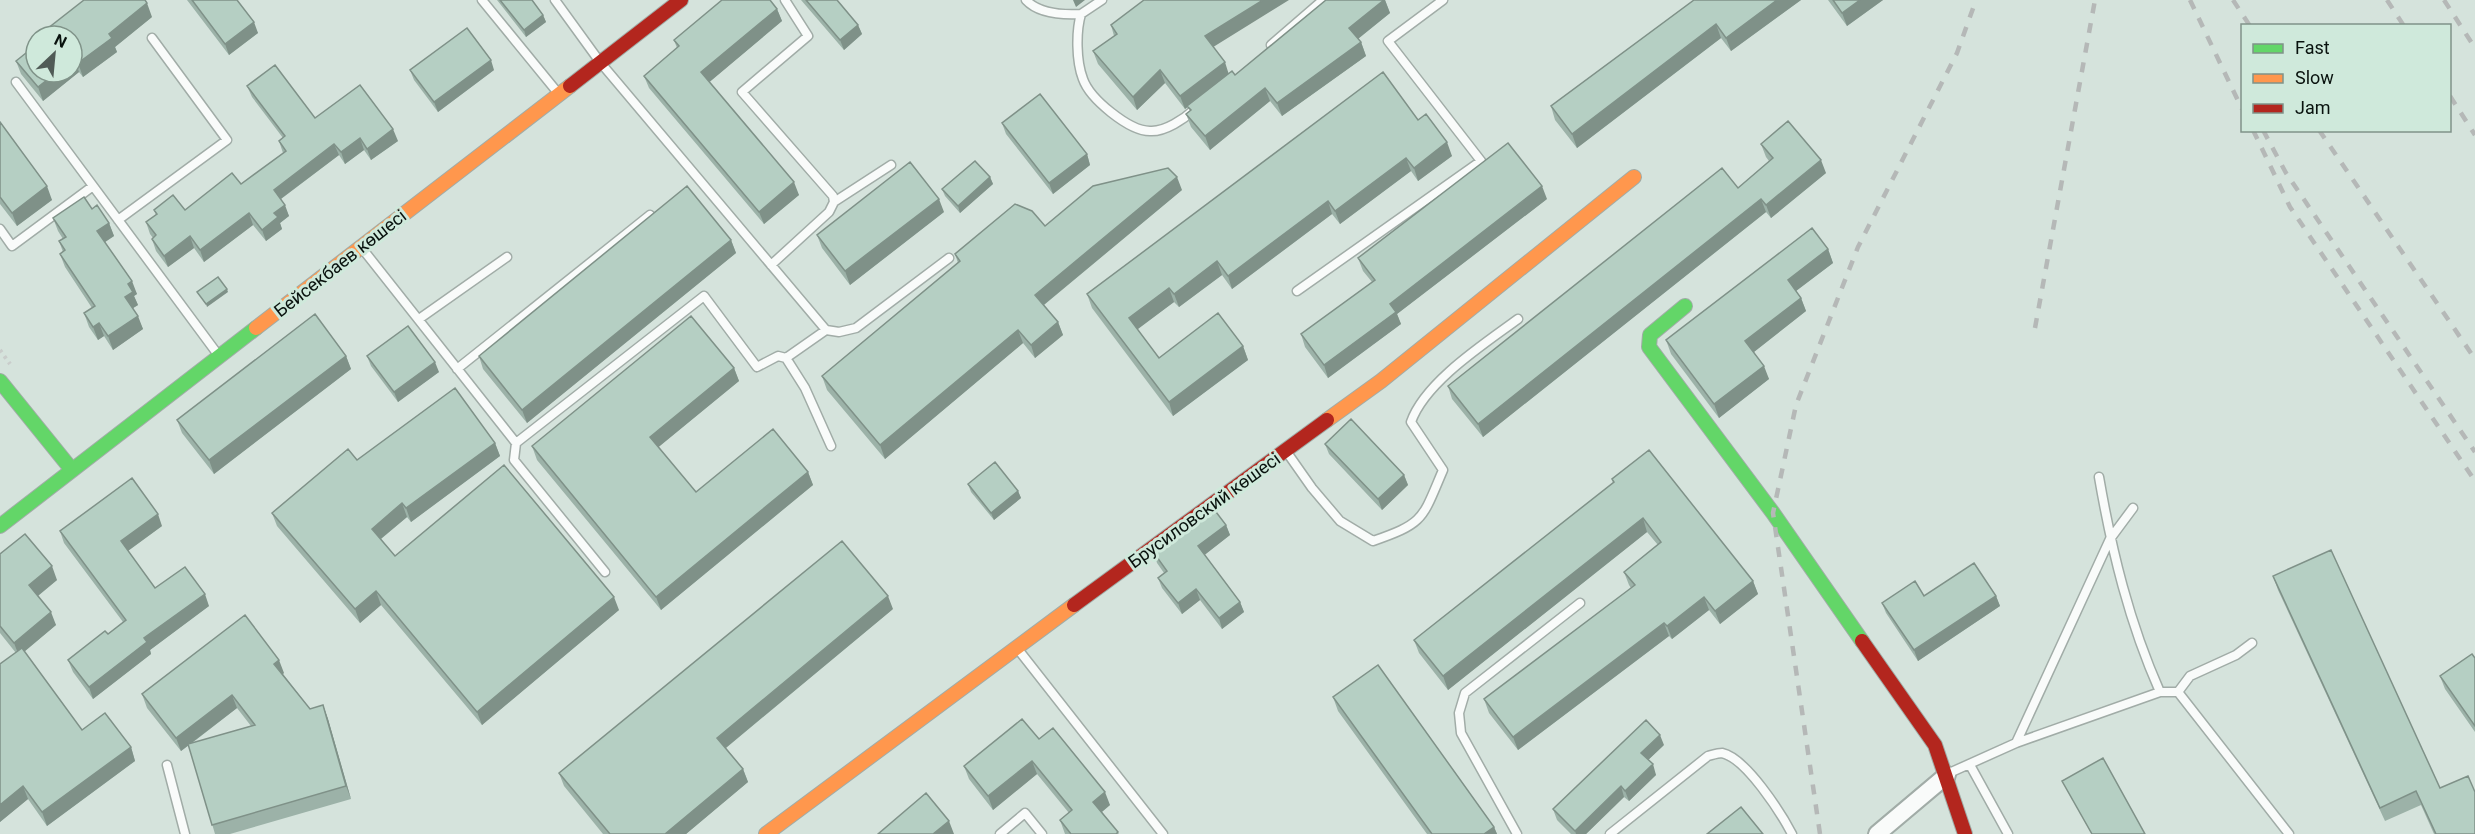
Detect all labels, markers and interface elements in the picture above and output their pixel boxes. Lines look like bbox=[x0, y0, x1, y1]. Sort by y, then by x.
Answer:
north arrow bbox=[24, 24, 84, 84]
legend bbox=[2241, 24, 2451, 132]
text: N bbox=[51, 30, 70, 52]
text: Fast bbox=[2295, 37, 2330, 58]
text: Slow bbox=[2295, 67, 2334, 88]
text: Jam bbox=[2295, 97, 2331, 118]
street label: Бейсекбаев көшесі bbox=[270, 205, 410, 321]
street label: Брусиловский көшесі bbox=[1124, 448, 1284, 572]

